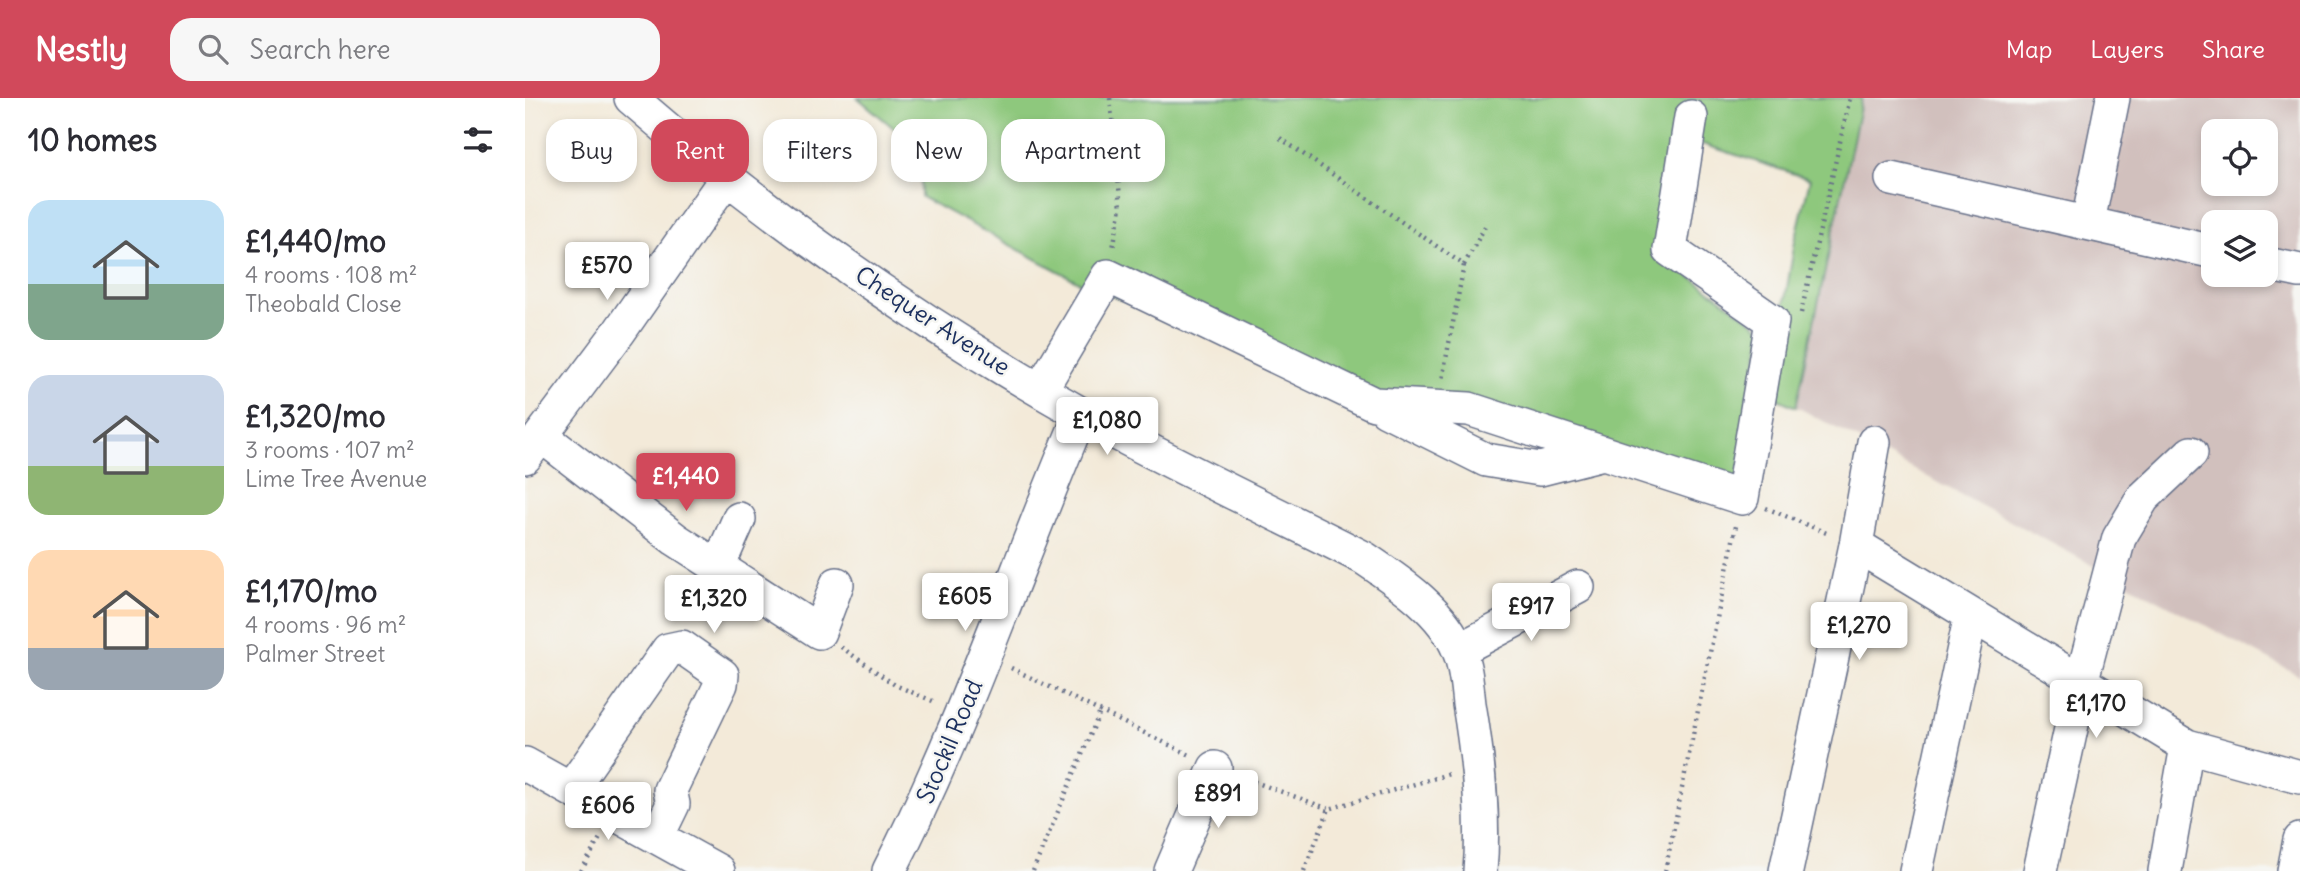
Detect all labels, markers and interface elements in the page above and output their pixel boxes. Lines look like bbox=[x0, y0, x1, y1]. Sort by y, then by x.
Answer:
search box bbox=[170, 18, 660, 81]
text: Nestly bbox=[35, 28, 128, 70]
icon: search bbox=[194, 30, 232, 68]
text: Search here bbox=[250, 33, 391, 66]
text: Map bbox=[2006, 34, 2052, 64]
text: Layers bbox=[2090, 34, 2164, 64]
text: Share bbox=[2202, 34, 2265, 64]
chip: Buy bbox=[546, 119, 637, 182]
chip: Rent bbox=[651, 119, 749, 182]
chip: Filters bbox=[763, 119, 877, 182]
chip: New bbox=[891, 119, 987, 182]
chip: Apartment bbox=[1001, 119, 1165, 182]
map controls bbox=[2201, 119, 2278, 287]
button: locate bbox=[2201, 119, 2278, 196]
text: 10 homes bbox=[28, 121, 157, 159]
icon: filters bbox=[459, 121, 497, 159]
button: layers bbox=[2201, 210, 2278, 287]
text: £1,440/mo bbox=[245, 222, 386, 260]
icon: home bbox=[84, 228, 168, 312]
pin: £570 bbox=[566, 242, 648, 302]
text: £570 bbox=[581, 250, 633, 279]
street label: Chequer Avenue bbox=[850, 259, 1016, 381]
text: 4 rooms · 108 m² bbox=[245, 260, 417, 289]
text: Theobald Close bbox=[245, 289, 402, 318]
text: £1,320/mo bbox=[245, 397, 386, 435]
pin: £1,080 bbox=[1050, 398, 1164, 457]
icon: home bbox=[84, 403, 168, 487]
text: £1,080 bbox=[1072, 405, 1142, 434]
text: 3 rooms · 107 m² bbox=[245, 435, 415, 464]
pin: £1,440 bbox=[629, 454, 743, 513]
text: £1,440 bbox=[652, 461, 720, 490]
text: Lime Tree Avenue bbox=[245, 464, 427, 493]
text: £1,170/mo bbox=[245, 572, 377, 610]
pin: £605 bbox=[924, 574, 1006, 633]
pin: £1,320 bbox=[657, 575, 771, 635]
icon: home bbox=[84, 578, 168, 662]
text: £605 bbox=[938, 581, 992, 610]
text: £1,320 bbox=[681, 583, 747, 612]
pin: £917 bbox=[1490, 584, 1572, 643]
text: £917 bbox=[1508, 591, 1554, 620]
pin: £1,270 bbox=[1802, 602, 1916, 662]
text: 4 rooms · 96 m² bbox=[245, 610, 406, 639]
text: £1,270 bbox=[1826, 610, 1892, 639]
text: Palmer Street bbox=[245, 639, 385, 668]
street label: Stockil Road bbox=[909, 675, 989, 807]
pin: £1,170 bbox=[2039, 680, 2153, 740]
text: £1,170 bbox=[2066, 688, 2126, 717]
pin: £891 bbox=[1177, 770, 1259, 830]
text: £891 bbox=[1194, 778, 1242, 807]
pin: £606 bbox=[567, 782, 649, 842]
text: £606 bbox=[581, 790, 635, 819]

